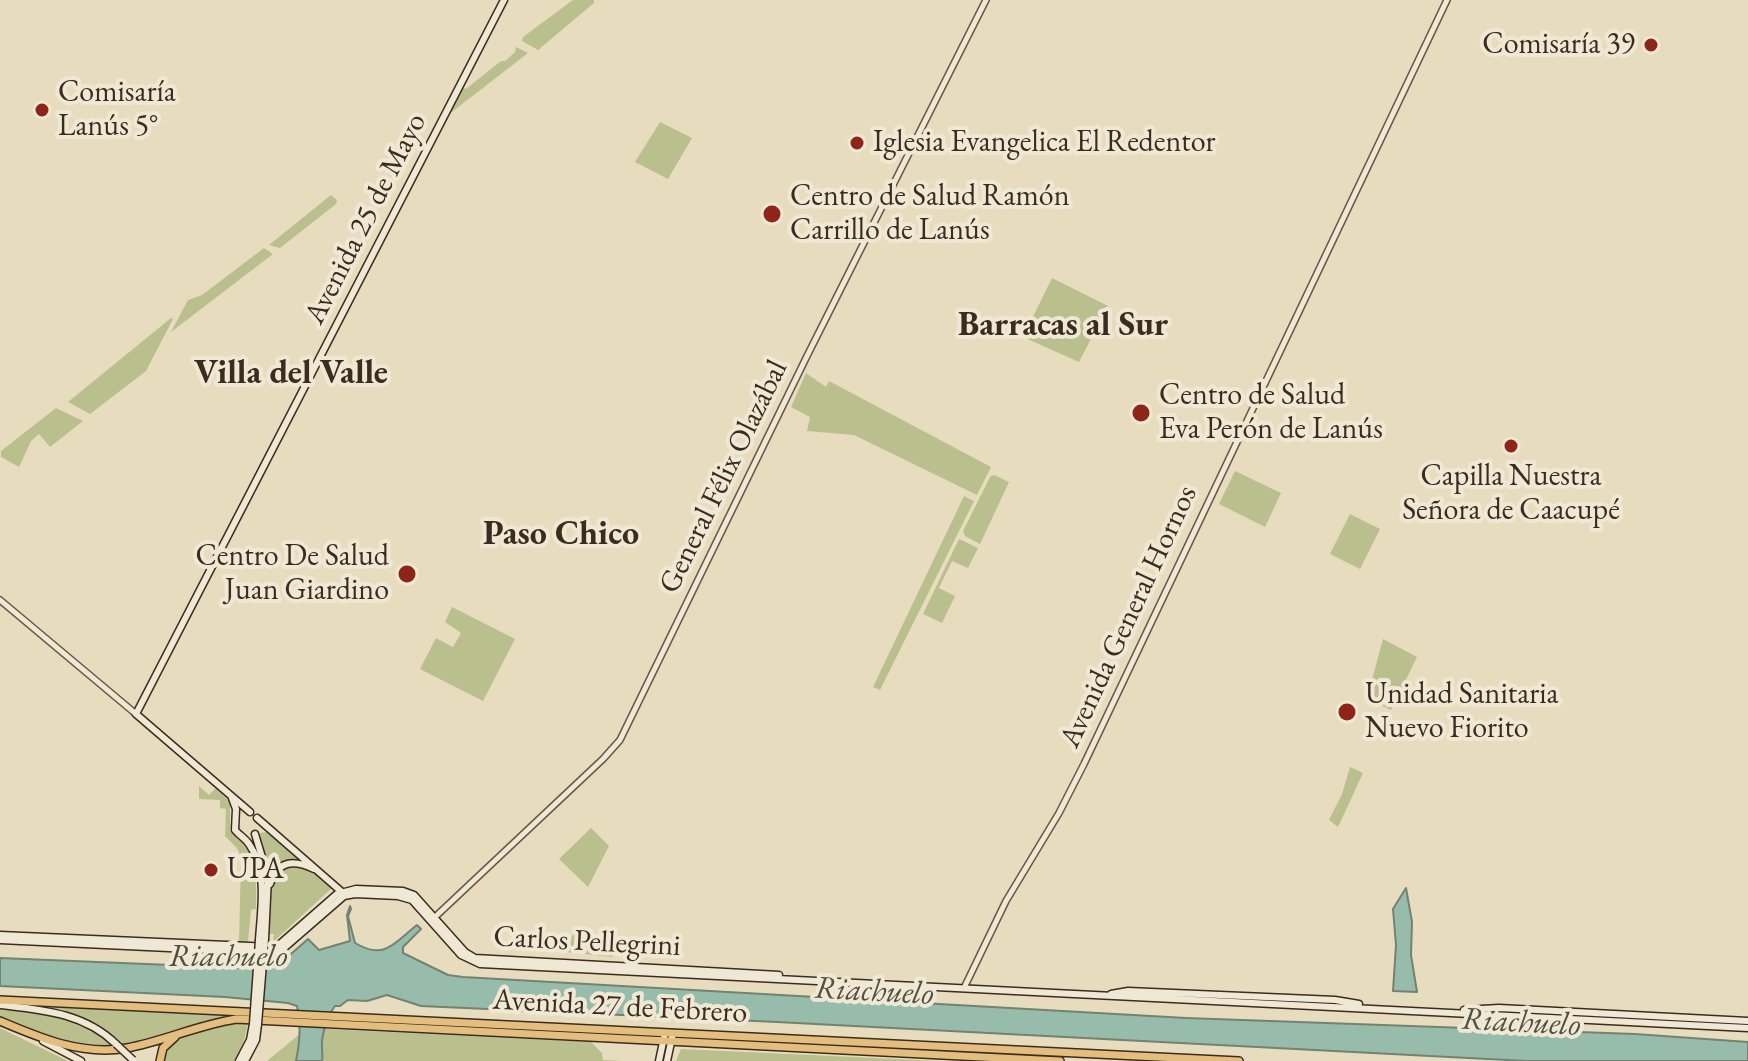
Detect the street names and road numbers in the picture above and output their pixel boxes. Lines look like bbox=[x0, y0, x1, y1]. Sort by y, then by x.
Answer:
street label: Avenida 25 de Mayo bbox=[297, 107, 435, 331]
street label: General Félix Olazábal bbox=[652, 355, 796, 599]
street label: Avenida General Hornos bbox=[1052, 480, 1206, 754]
street label: Carlos Pellegrini bbox=[492, 919, 682, 965]
street label: Avenida 27 de Febrero bbox=[492, 982, 748, 1032]

